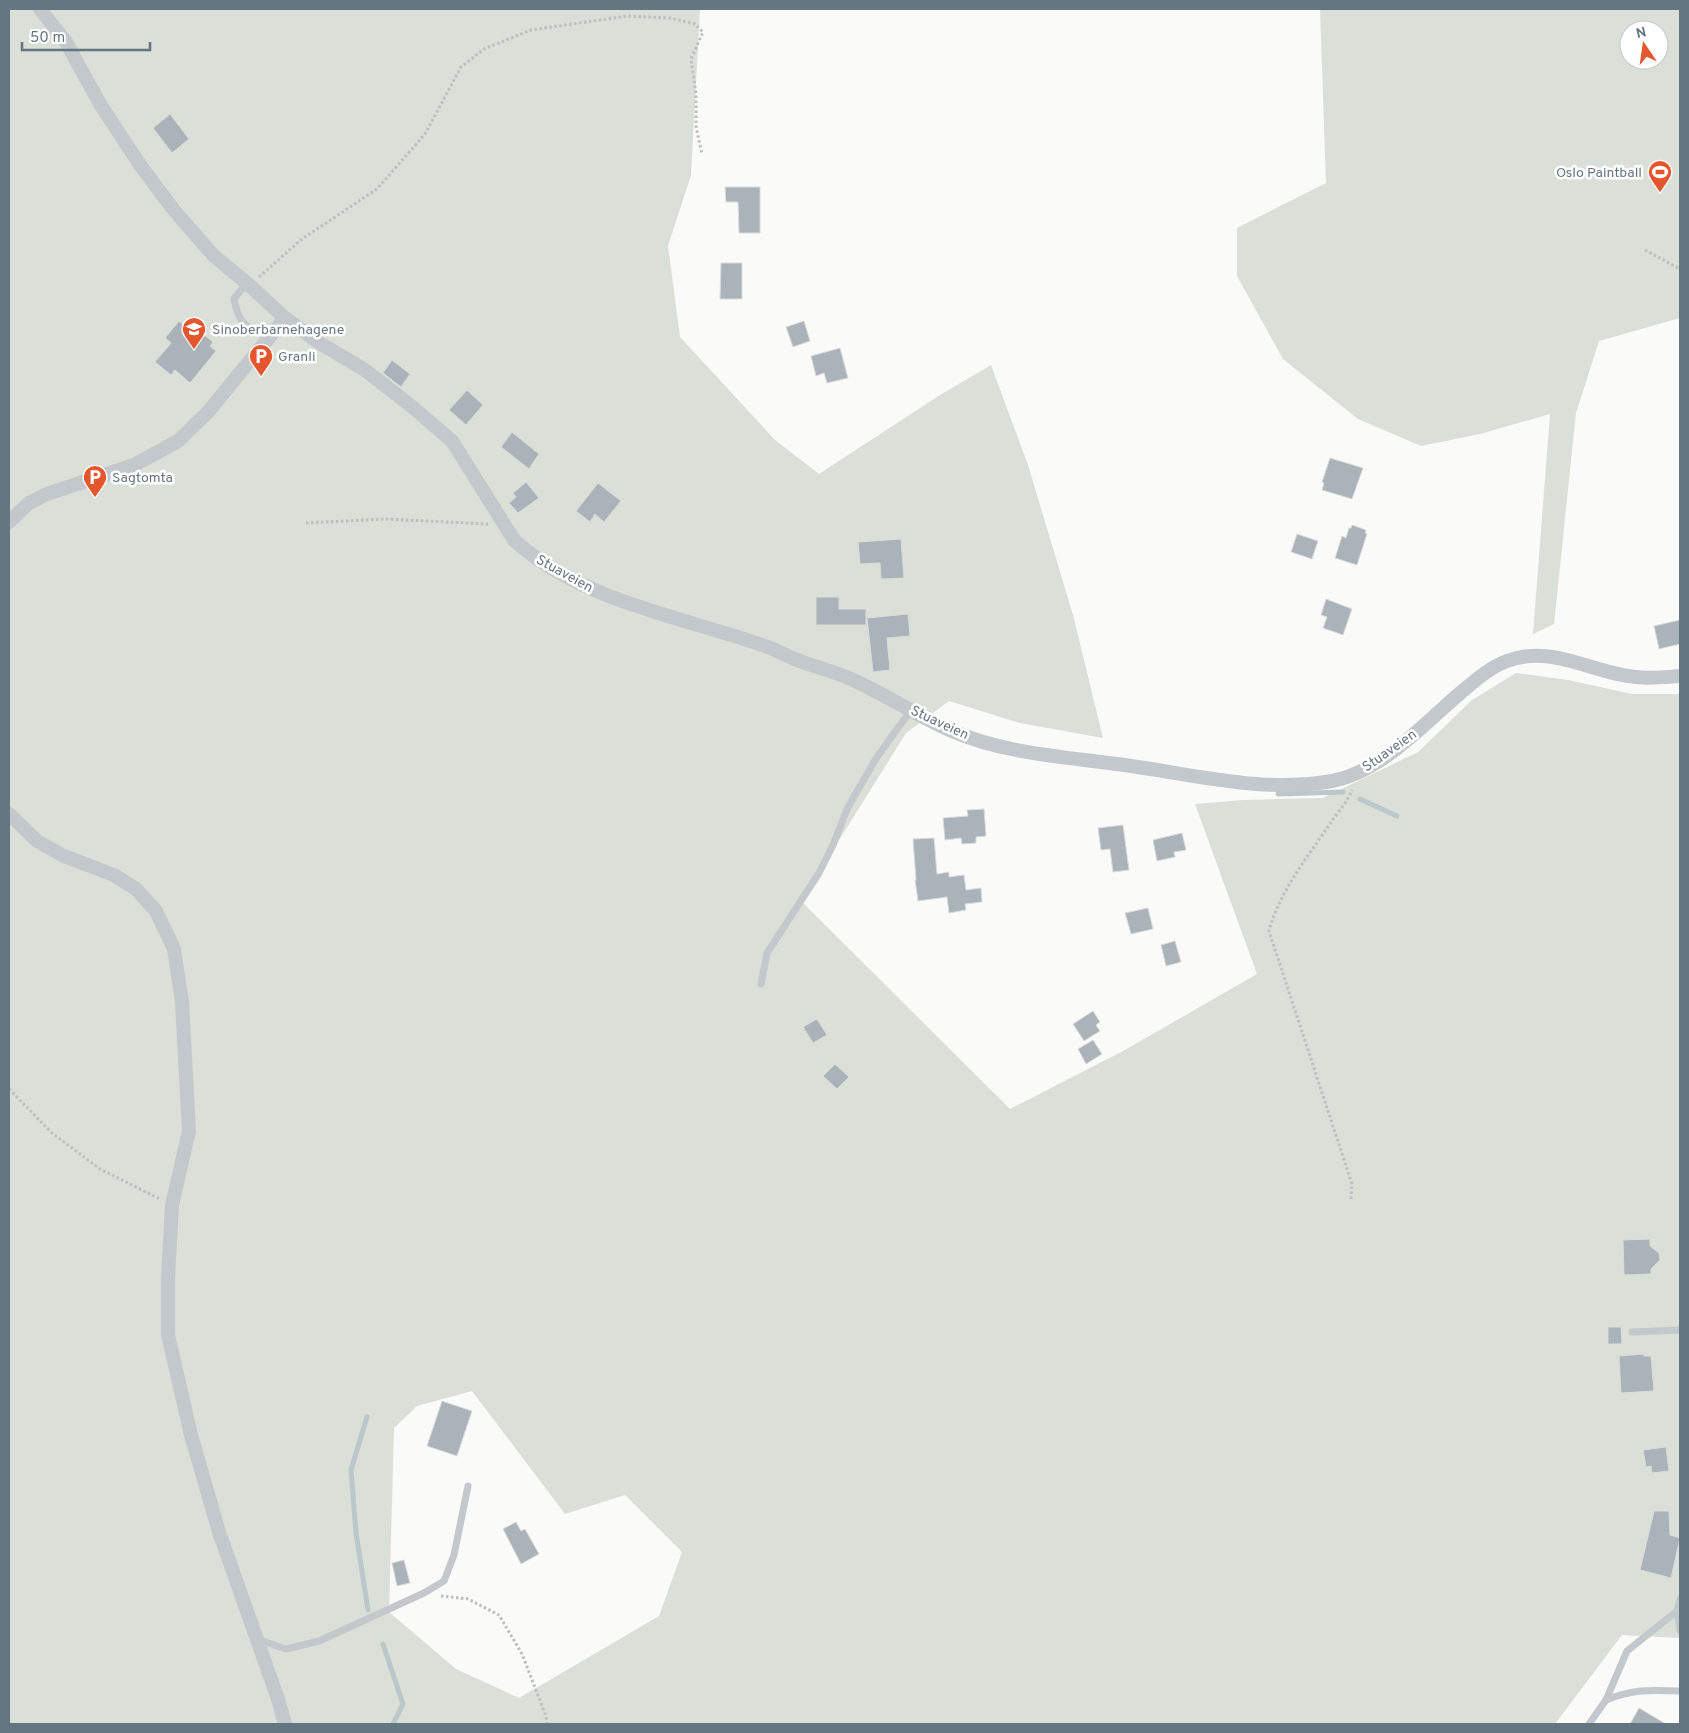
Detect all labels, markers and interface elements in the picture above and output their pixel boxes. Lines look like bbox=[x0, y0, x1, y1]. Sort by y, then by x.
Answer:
scale bar bbox=[22, 20, 150, 52]
north arrow bbox=[1619, 20, 1669, 70]
text: N bbox=[1635, 24, 1648, 43]
text: 50 m bbox=[30, 29, 65, 48]
sports icon: Oslo Paintball bbox=[1647, 159, 1673, 193]
place label: Oslo Paintball bbox=[1556, 165, 1642, 182]
school or university icon: Sinoberbarnehagene bbox=[181, 316, 207, 350]
place label: Sinoberbarnehagene bbox=[212, 322, 344, 339]
parking icon: Granli bbox=[248, 343, 274, 377]
place label: Granli bbox=[278, 349, 315, 366]
parking icon: Sagtomta bbox=[82, 464, 108, 498]
place label: Sagtomta bbox=[112, 470, 173, 487]
street label: Stuaveien bbox=[533, 552, 596, 597]
street label: Stuaveien bbox=[908, 703, 971, 744]
street label: Stuaveien bbox=[1359, 726, 1420, 776]

